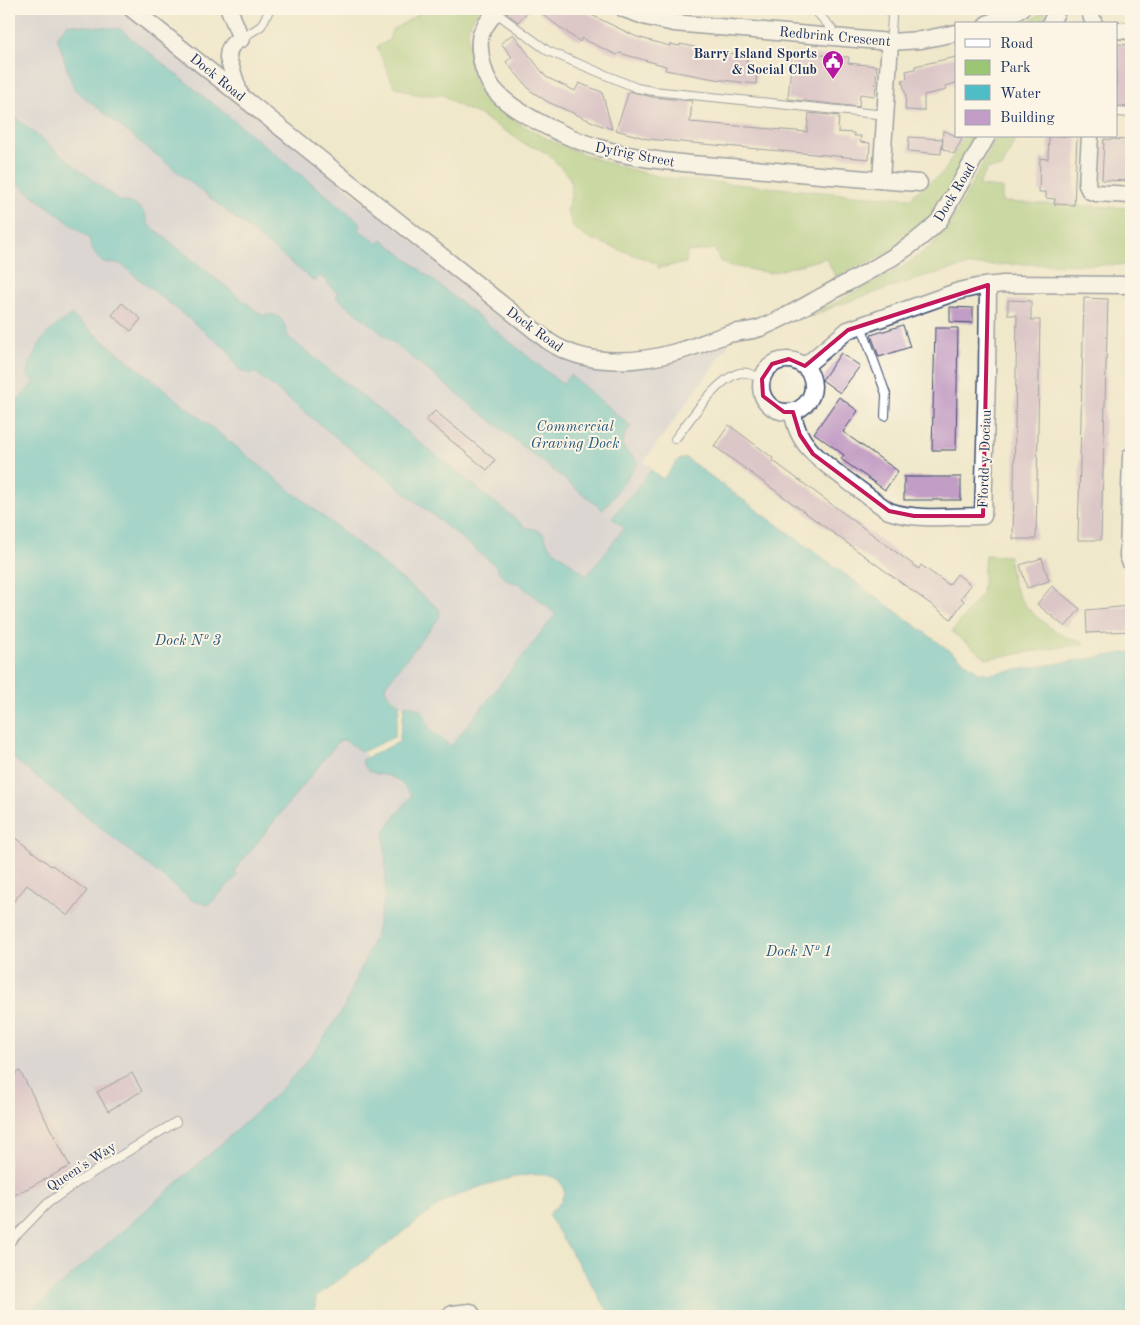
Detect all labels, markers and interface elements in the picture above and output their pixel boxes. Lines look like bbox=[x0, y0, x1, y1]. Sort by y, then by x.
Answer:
legend bbox=[955, 22, 1118, 138]
street label: Redbrink Crescent bbox=[779, 25, 891, 49]
text: Road bbox=[1000, 37, 1034, 52]
place label: Barry Island Sports & Social Club bbox=[693, 47, 817, 77]
public building icon: Barry Island Sports & Social Club bbox=[821, 49, 845, 80]
street label: Dock Road bbox=[187, 51, 248, 104]
text: Park bbox=[1000, 61, 1031, 76]
text: Water bbox=[1000, 87, 1041, 102]
text: Building bbox=[1000, 111, 1055, 126]
street label: Dyfrig Street bbox=[594, 140, 676, 170]
street label: Dock Road bbox=[932, 160, 978, 225]
street label: Dock Road bbox=[503, 305, 565, 355]
street label: Ffordd y Dociau bbox=[976, 409, 994, 509]
water label: Commercial Graving Dock bbox=[530, 420, 620, 452]
water label: Dock Nº 3 bbox=[154, 634, 222, 649]
water label: Dock Nº 1 bbox=[765, 945, 832, 960]
street label: Queen's Way bbox=[45, 1139, 119, 1194]

